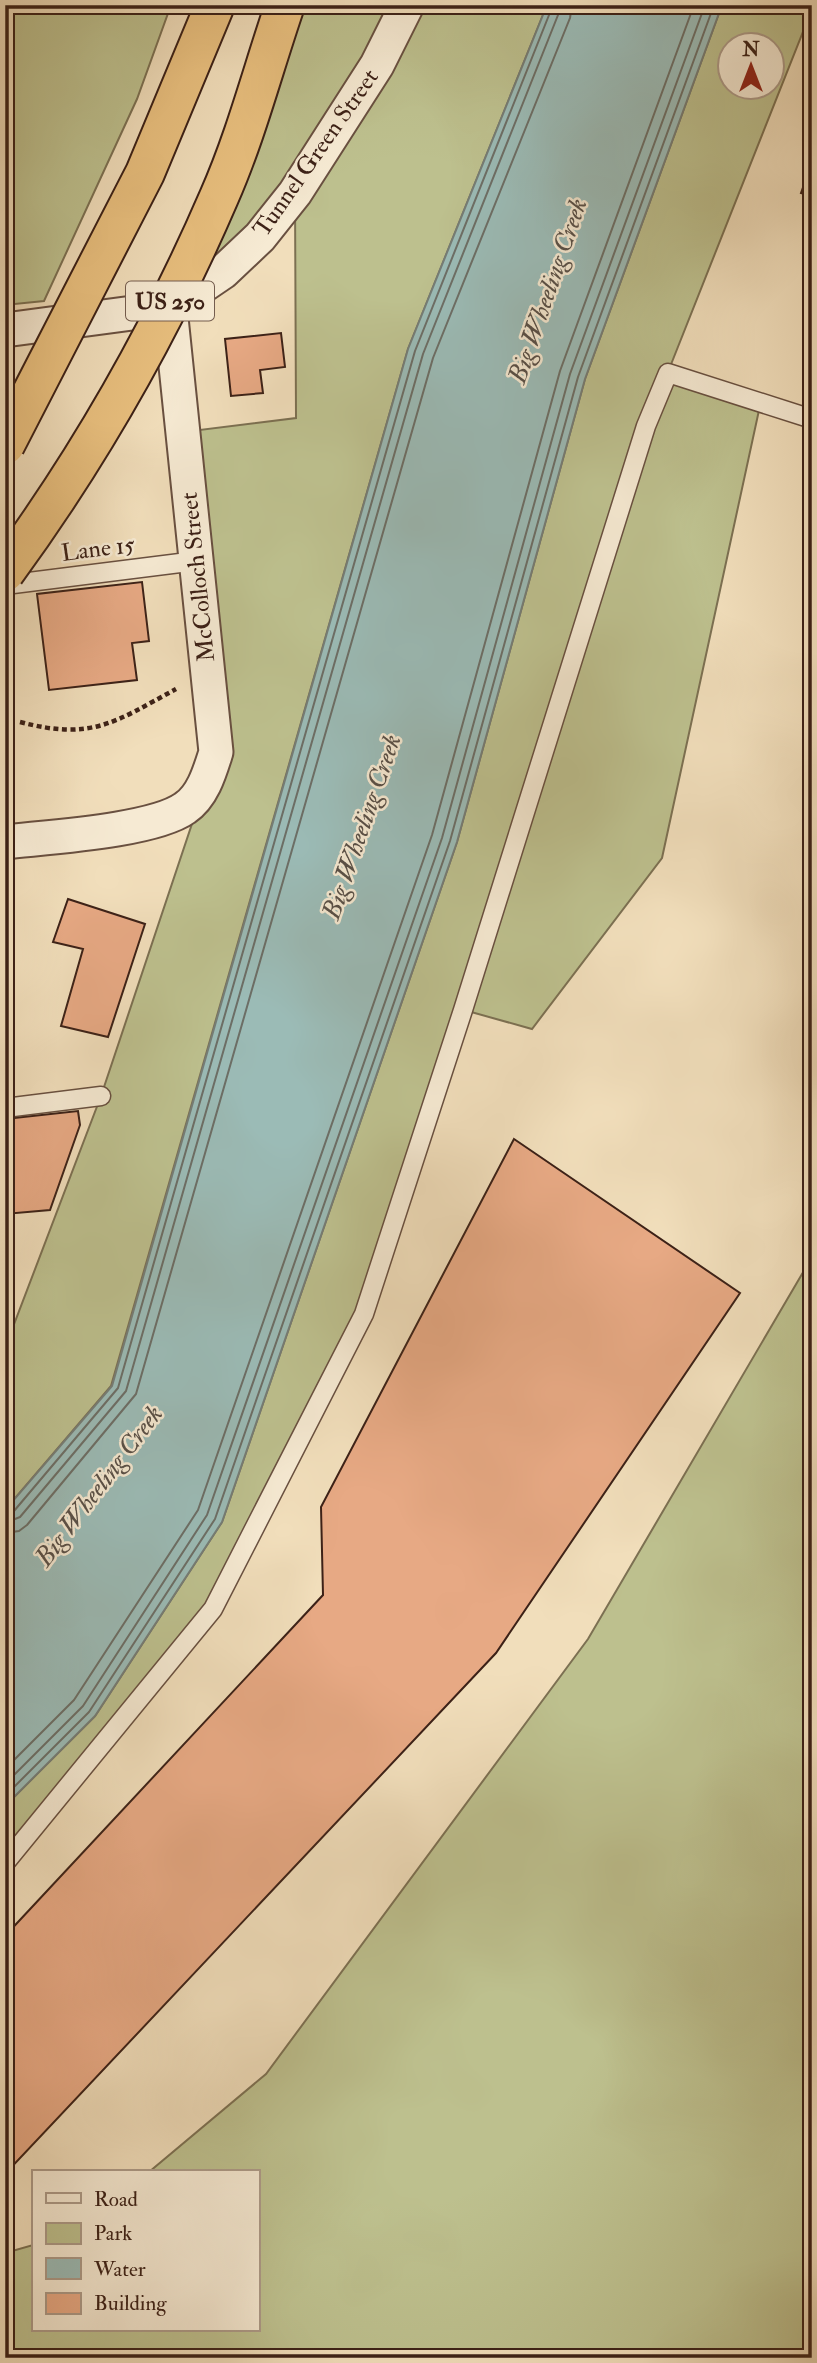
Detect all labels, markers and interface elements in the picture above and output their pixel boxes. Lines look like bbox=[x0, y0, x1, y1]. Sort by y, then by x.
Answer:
north arrow bbox=[716, 32, 786, 102]
text: N bbox=[741, 38, 760, 62]
street label: Tunnel Green Street bbox=[246, 63, 386, 243]
water label: Big Wheeling Creek bbox=[501, 194, 595, 390]
road number: US 250 bbox=[126, 282, 214, 320]
street label: McColloch Street bbox=[174, 490, 222, 663]
street label: Lane 15 bbox=[60, 529, 137, 569]
water label: Big Wheeling Creek bbox=[315, 730, 409, 926]
water label: Big Wheeling Creek bbox=[27, 1399, 170, 1574]
legend bbox=[32, 2170, 259, 2332]
text: Road bbox=[94, 2186, 139, 2213]
text: Park bbox=[94, 2220, 132, 2247]
text: Water bbox=[93, 2256, 146, 2283]
text: Building bbox=[94, 2290, 167, 2317]

